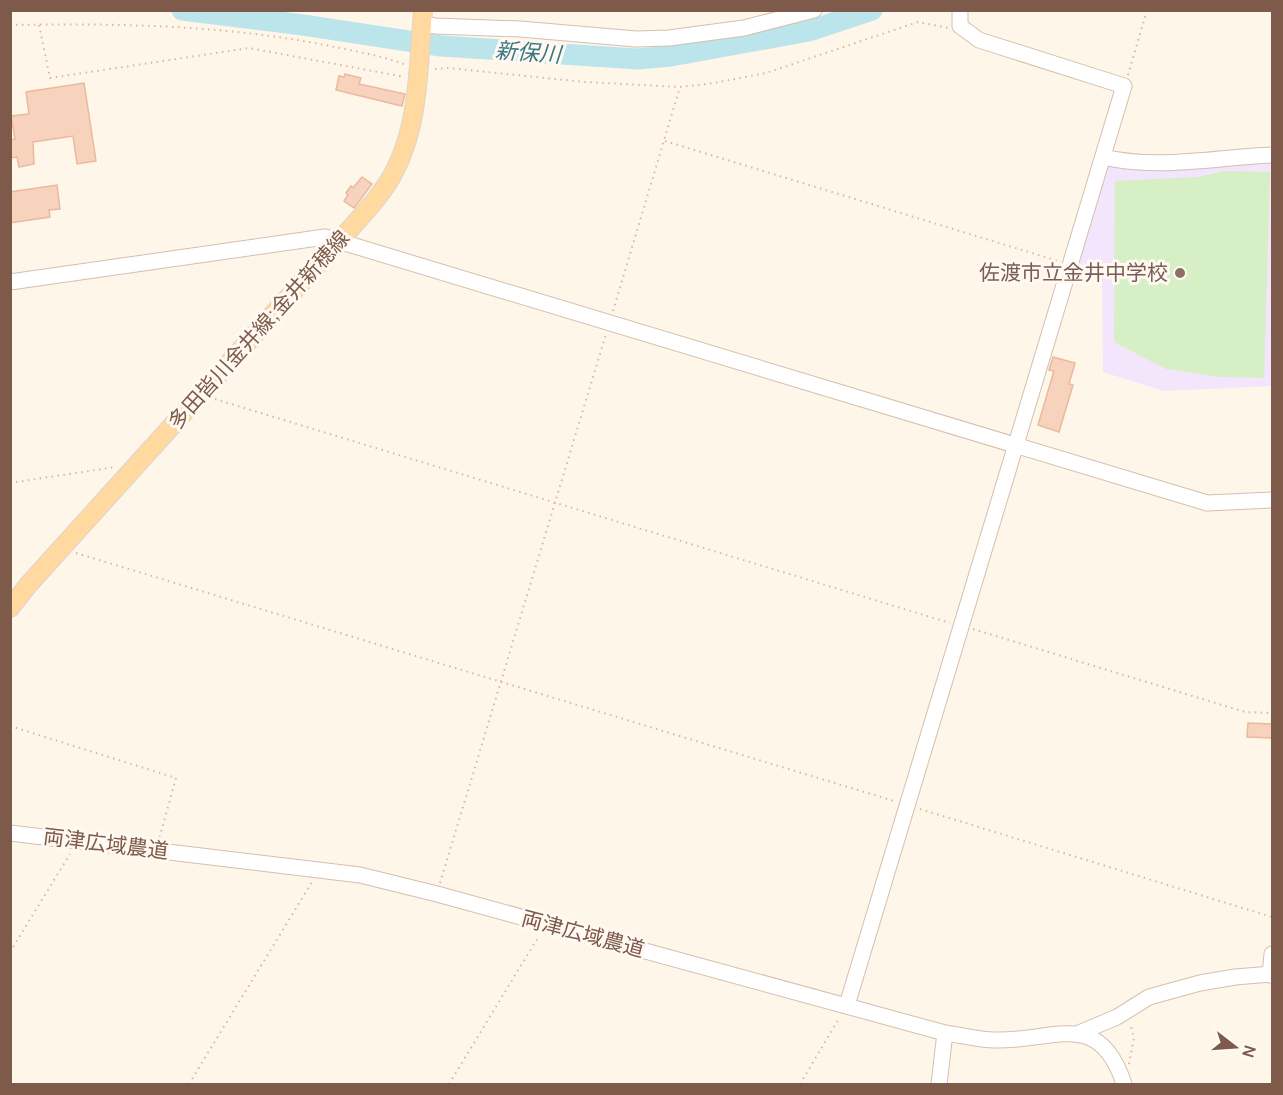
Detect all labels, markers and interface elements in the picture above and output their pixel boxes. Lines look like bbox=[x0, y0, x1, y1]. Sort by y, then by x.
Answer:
water label: 新保川 bbox=[494, 35, 564, 69]
street label: 多田皆川金井線;金井新穂線 bbox=[161, 224, 355, 435]
place label: 佐渡市立金井中学校 bbox=[979, 258, 1168, 286]
marker: 佐渡市立金井中学校 bbox=[1173, 266, 1187, 280]
street label: 両津広域農道 bbox=[42, 821, 170, 865]
street label: 両津広域農道 bbox=[519, 903, 648, 963]
north arrow bbox=[1205, 1017, 1265, 1077]
text: N bbox=[1237, 1043, 1262, 1060]

